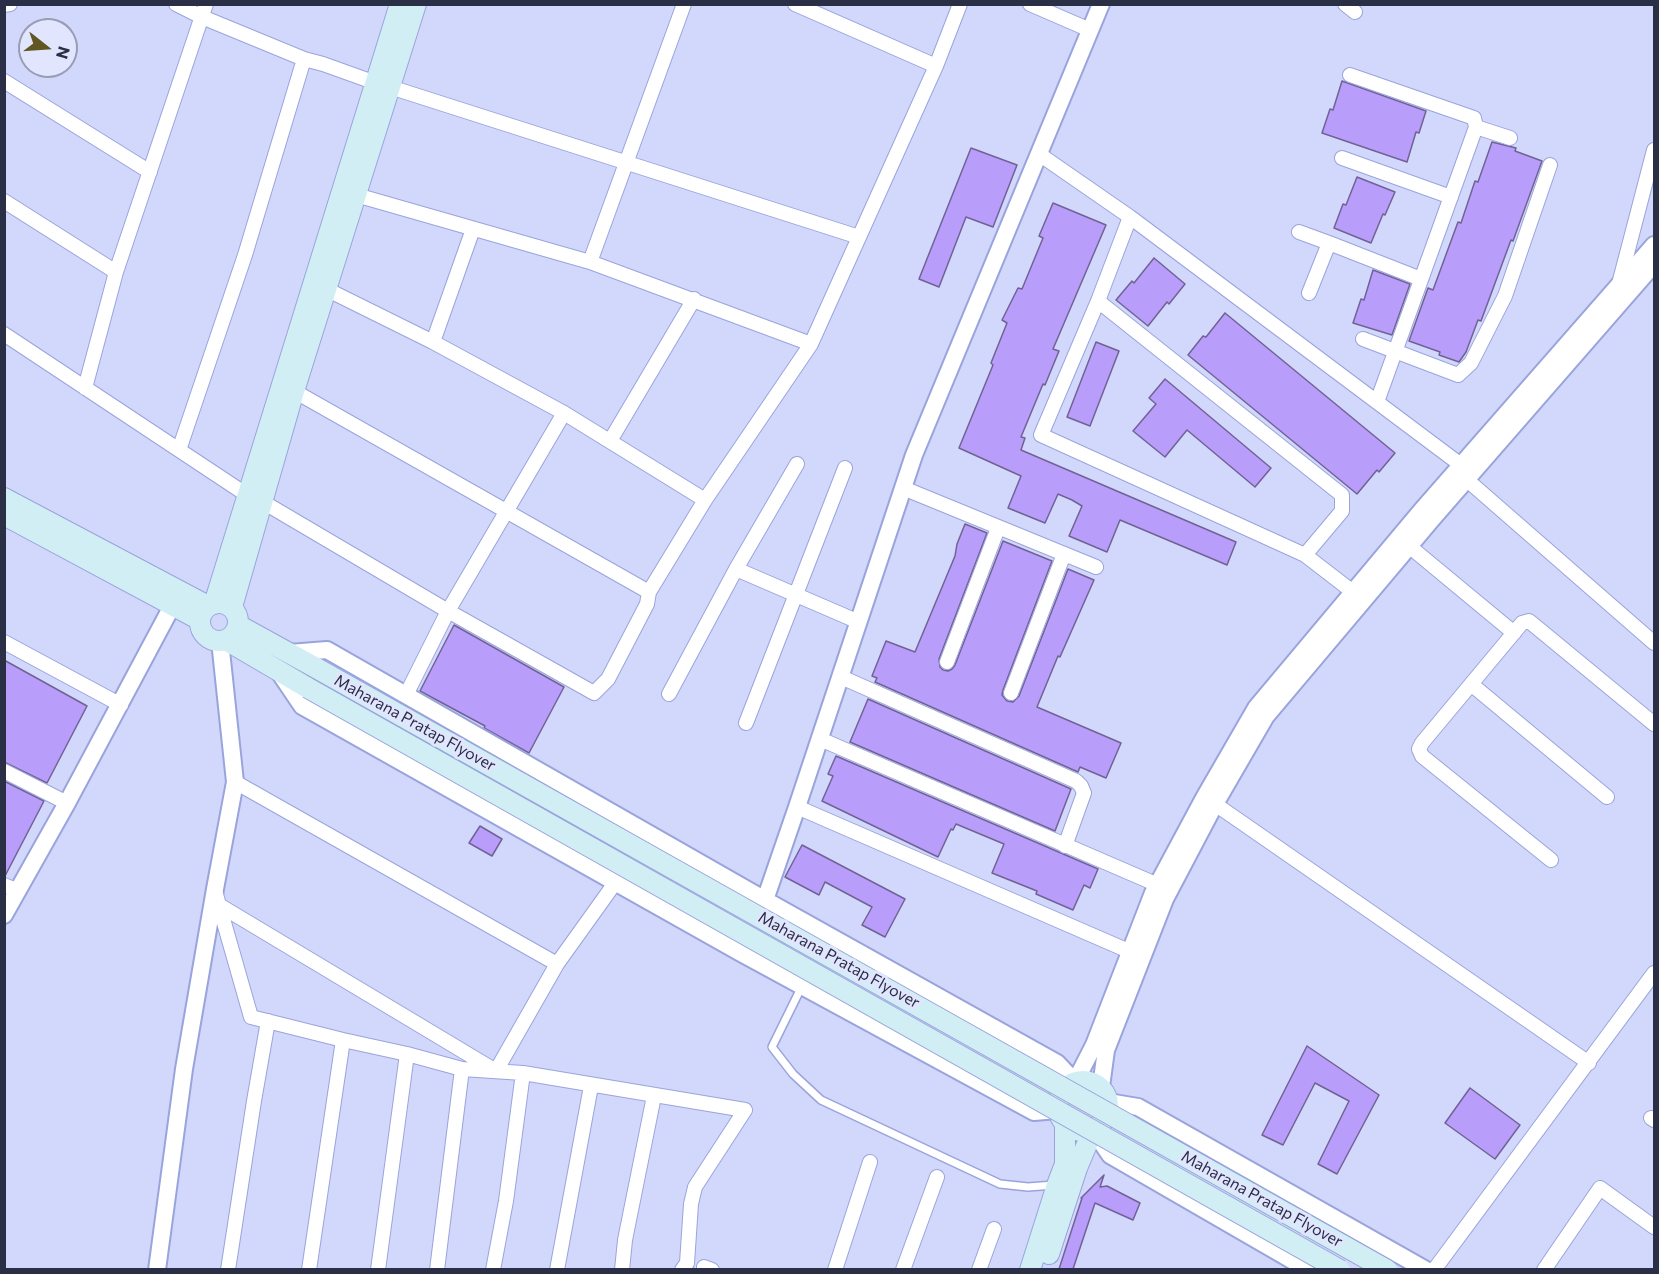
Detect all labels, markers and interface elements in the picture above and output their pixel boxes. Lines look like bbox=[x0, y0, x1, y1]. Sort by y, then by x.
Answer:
north arrow bbox=[18, 18, 78, 78]
text: N bbox=[53, 44, 75, 61]
street label: Maharana Pratap Flyover bbox=[331, 671, 499, 775]
street label: Maharana Pratap Flyover bbox=[755, 908, 923, 1012]
street label: Maharana Pratap Flyover bbox=[1178, 1147, 1346, 1251]

